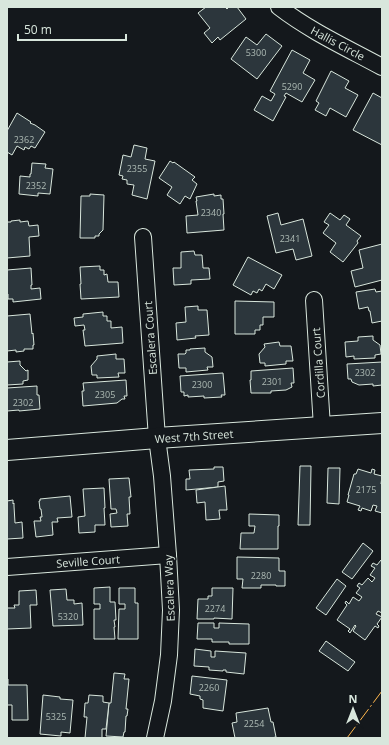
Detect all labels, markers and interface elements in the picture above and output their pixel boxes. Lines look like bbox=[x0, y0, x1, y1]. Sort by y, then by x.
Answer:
scale bar bbox=[18, 16, 126, 42]
text: 50 m bbox=[24, 21, 52, 38]
street label: Hallis Circle bbox=[308, 23, 368, 63]
house number: 5300 bbox=[246, 46, 266, 59]
house number: 5290 bbox=[282, 80, 302, 93]
house number: 2362 bbox=[14, 133, 34, 146]
house number: 2355 bbox=[127, 162, 147, 175]
house number: 2352 bbox=[26, 179, 46, 192]
house number: 2340 bbox=[201, 206, 221, 219]
house number: 2341 bbox=[280, 232, 300, 245]
street label: Escalera Court bbox=[140, 301, 160, 375]
street label: Cordilla Court bbox=[308, 327, 328, 399]
house number: 2302 bbox=[355, 366, 375, 379]
house number: 2301 bbox=[262, 375, 282, 388]
house number: 2300 bbox=[192, 378, 212, 391]
house number: 2305 bbox=[95, 388, 115, 401]
house number: 2302 bbox=[13, 396, 33, 409]
street label: West 7th Street bbox=[154, 426, 234, 446]
house number: 2175 bbox=[356, 483, 376, 496]
street label: Seville Court bbox=[56, 551, 120, 571]
street label: Escalera Way bbox=[160, 554, 178, 622]
house number: 2280 bbox=[251, 569, 271, 582]
house number: 2274 bbox=[205, 602, 225, 615]
house number: 5320 bbox=[58, 610, 78, 623]
house number: 2260 bbox=[199, 681, 219, 694]
north arrow bbox=[333, 689, 373, 729]
text: N bbox=[349, 691, 357, 706]
house number: 5325 bbox=[46, 710, 66, 723]
house number: 2254 bbox=[244, 717, 264, 730]

